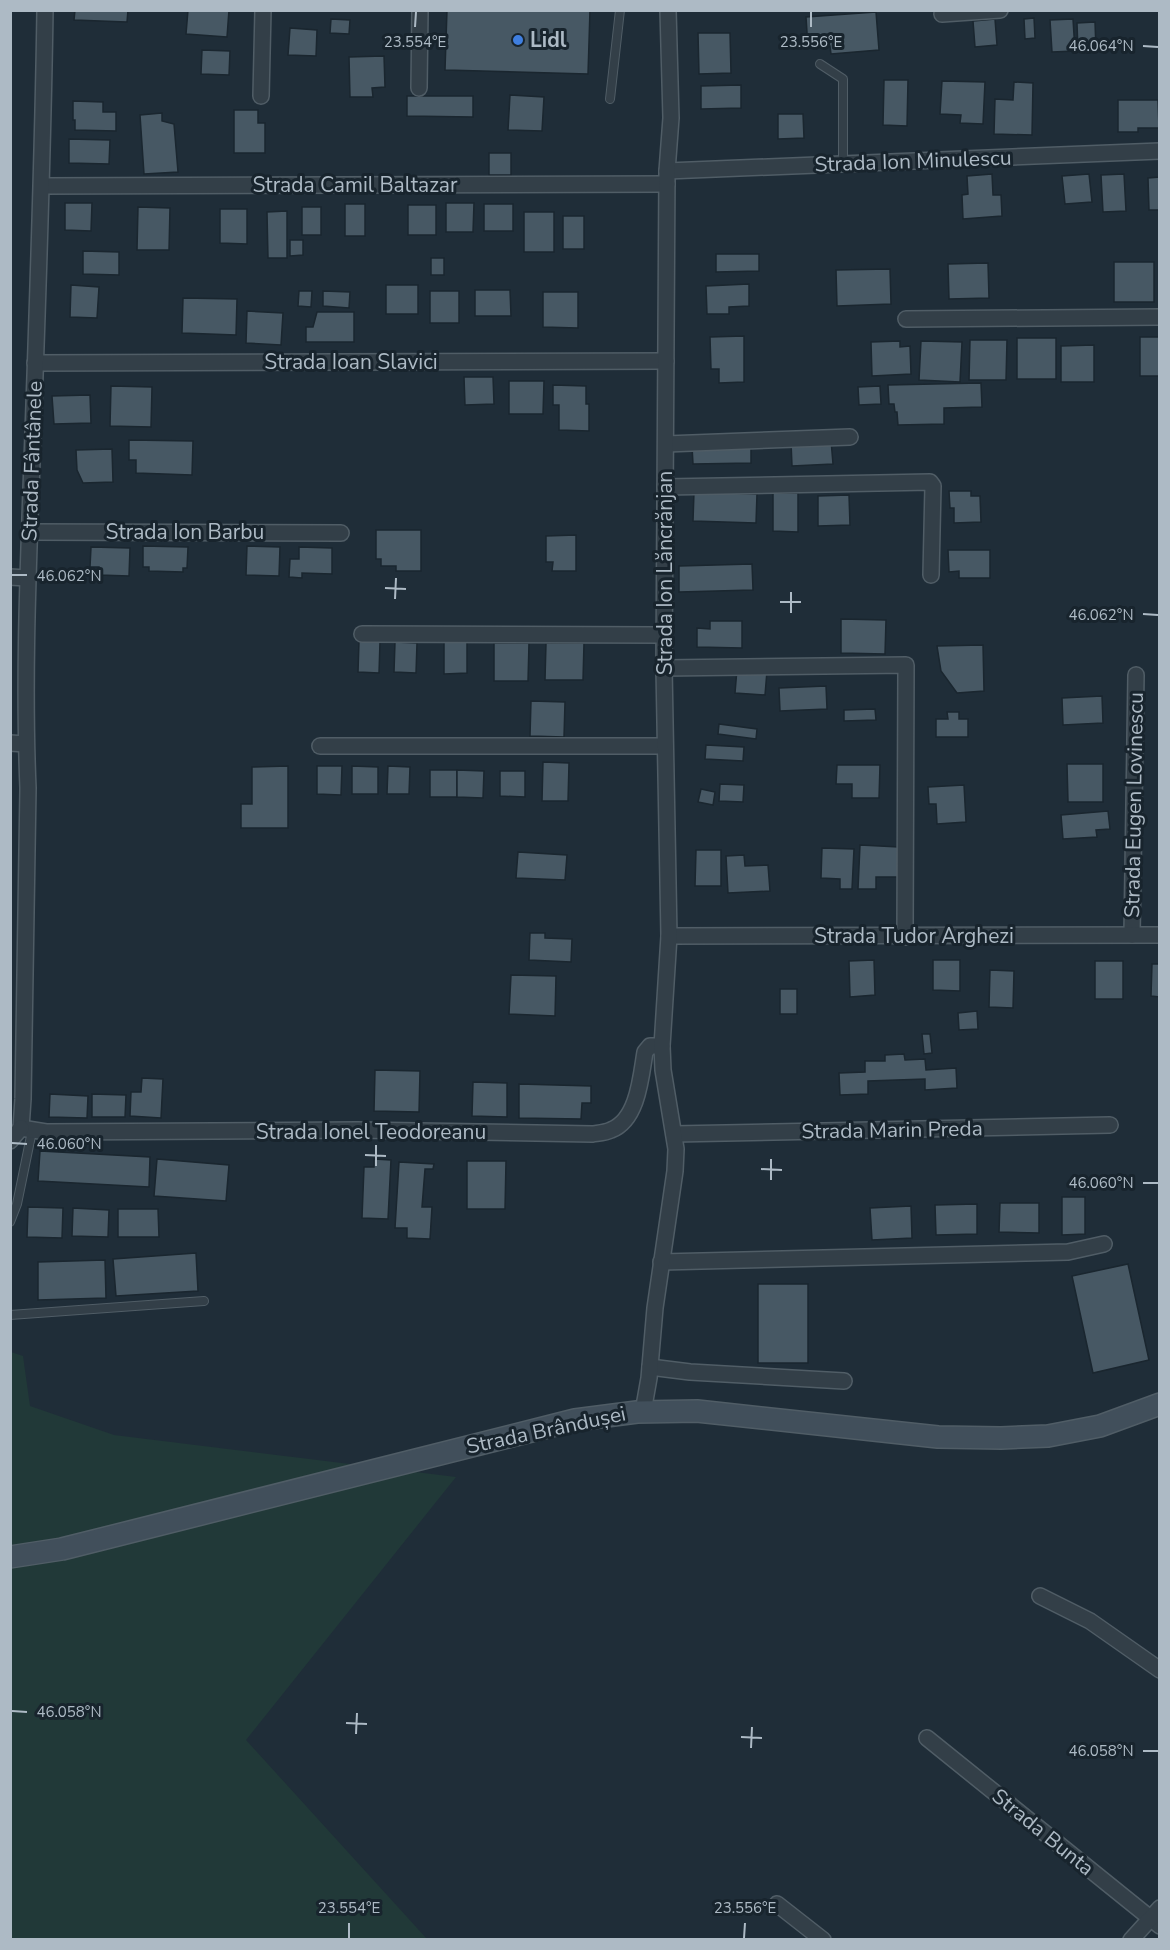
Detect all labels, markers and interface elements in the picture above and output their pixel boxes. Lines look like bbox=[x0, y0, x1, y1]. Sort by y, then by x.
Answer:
place label: Lidl bbox=[530, 26, 567, 54]
text: 23.554°E bbox=[384, 32, 446, 52]
text: 23.556°E bbox=[780, 32, 842, 52]
marker: Lidl bbox=[511, 33, 525, 47]
text: 46.064°N bbox=[1068, 36, 1134, 56]
street label: Strada Ion Minulescu bbox=[814, 144, 1012, 178]
street label: Strada Camil Baltazar bbox=[252, 171, 458, 199]
street label: Strada Ioan Slavici bbox=[264, 348, 438, 376]
street label: Strada Fântânele bbox=[15, 380, 49, 542]
street label: Strada Ion Lăncrănjan bbox=[651, 471, 679, 675]
street label: Strada Ion Barbu bbox=[106, 518, 264, 546]
text: 46.062°N bbox=[36, 566, 102, 586]
text: 46.062°N bbox=[1068, 605, 1134, 625]
street label: Strada Eugen Lovinescu bbox=[1118, 692, 1150, 918]
street label: Strada Tudor Arghezi bbox=[814, 922, 1014, 950]
street label: Strada Marin Preda bbox=[801, 1114, 983, 1146]
street label: Strada Ionel Teodoreanu bbox=[256, 1118, 486, 1146]
text: 46.060°N bbox=[36, 1134, 102, 1154]
text: 46.060°N bbox=[1068, 1173, 1134, 1193]
street label: Strada Brândușei bbox=[464, 1399, 628, 1461]
text: 46.058°N bbox=[36, 1702, 102, 1722]
text: 46.058°N bbox=[1068, 1741, 1134, 1761]
street label: Strada Bunta bbox=[986, 1782, 1100, 1882]
text: 23.554°E bbox=[318, 1898, 380, 1918]
text: 23.556°E bbox=[714, 1898, 776, 1918]

